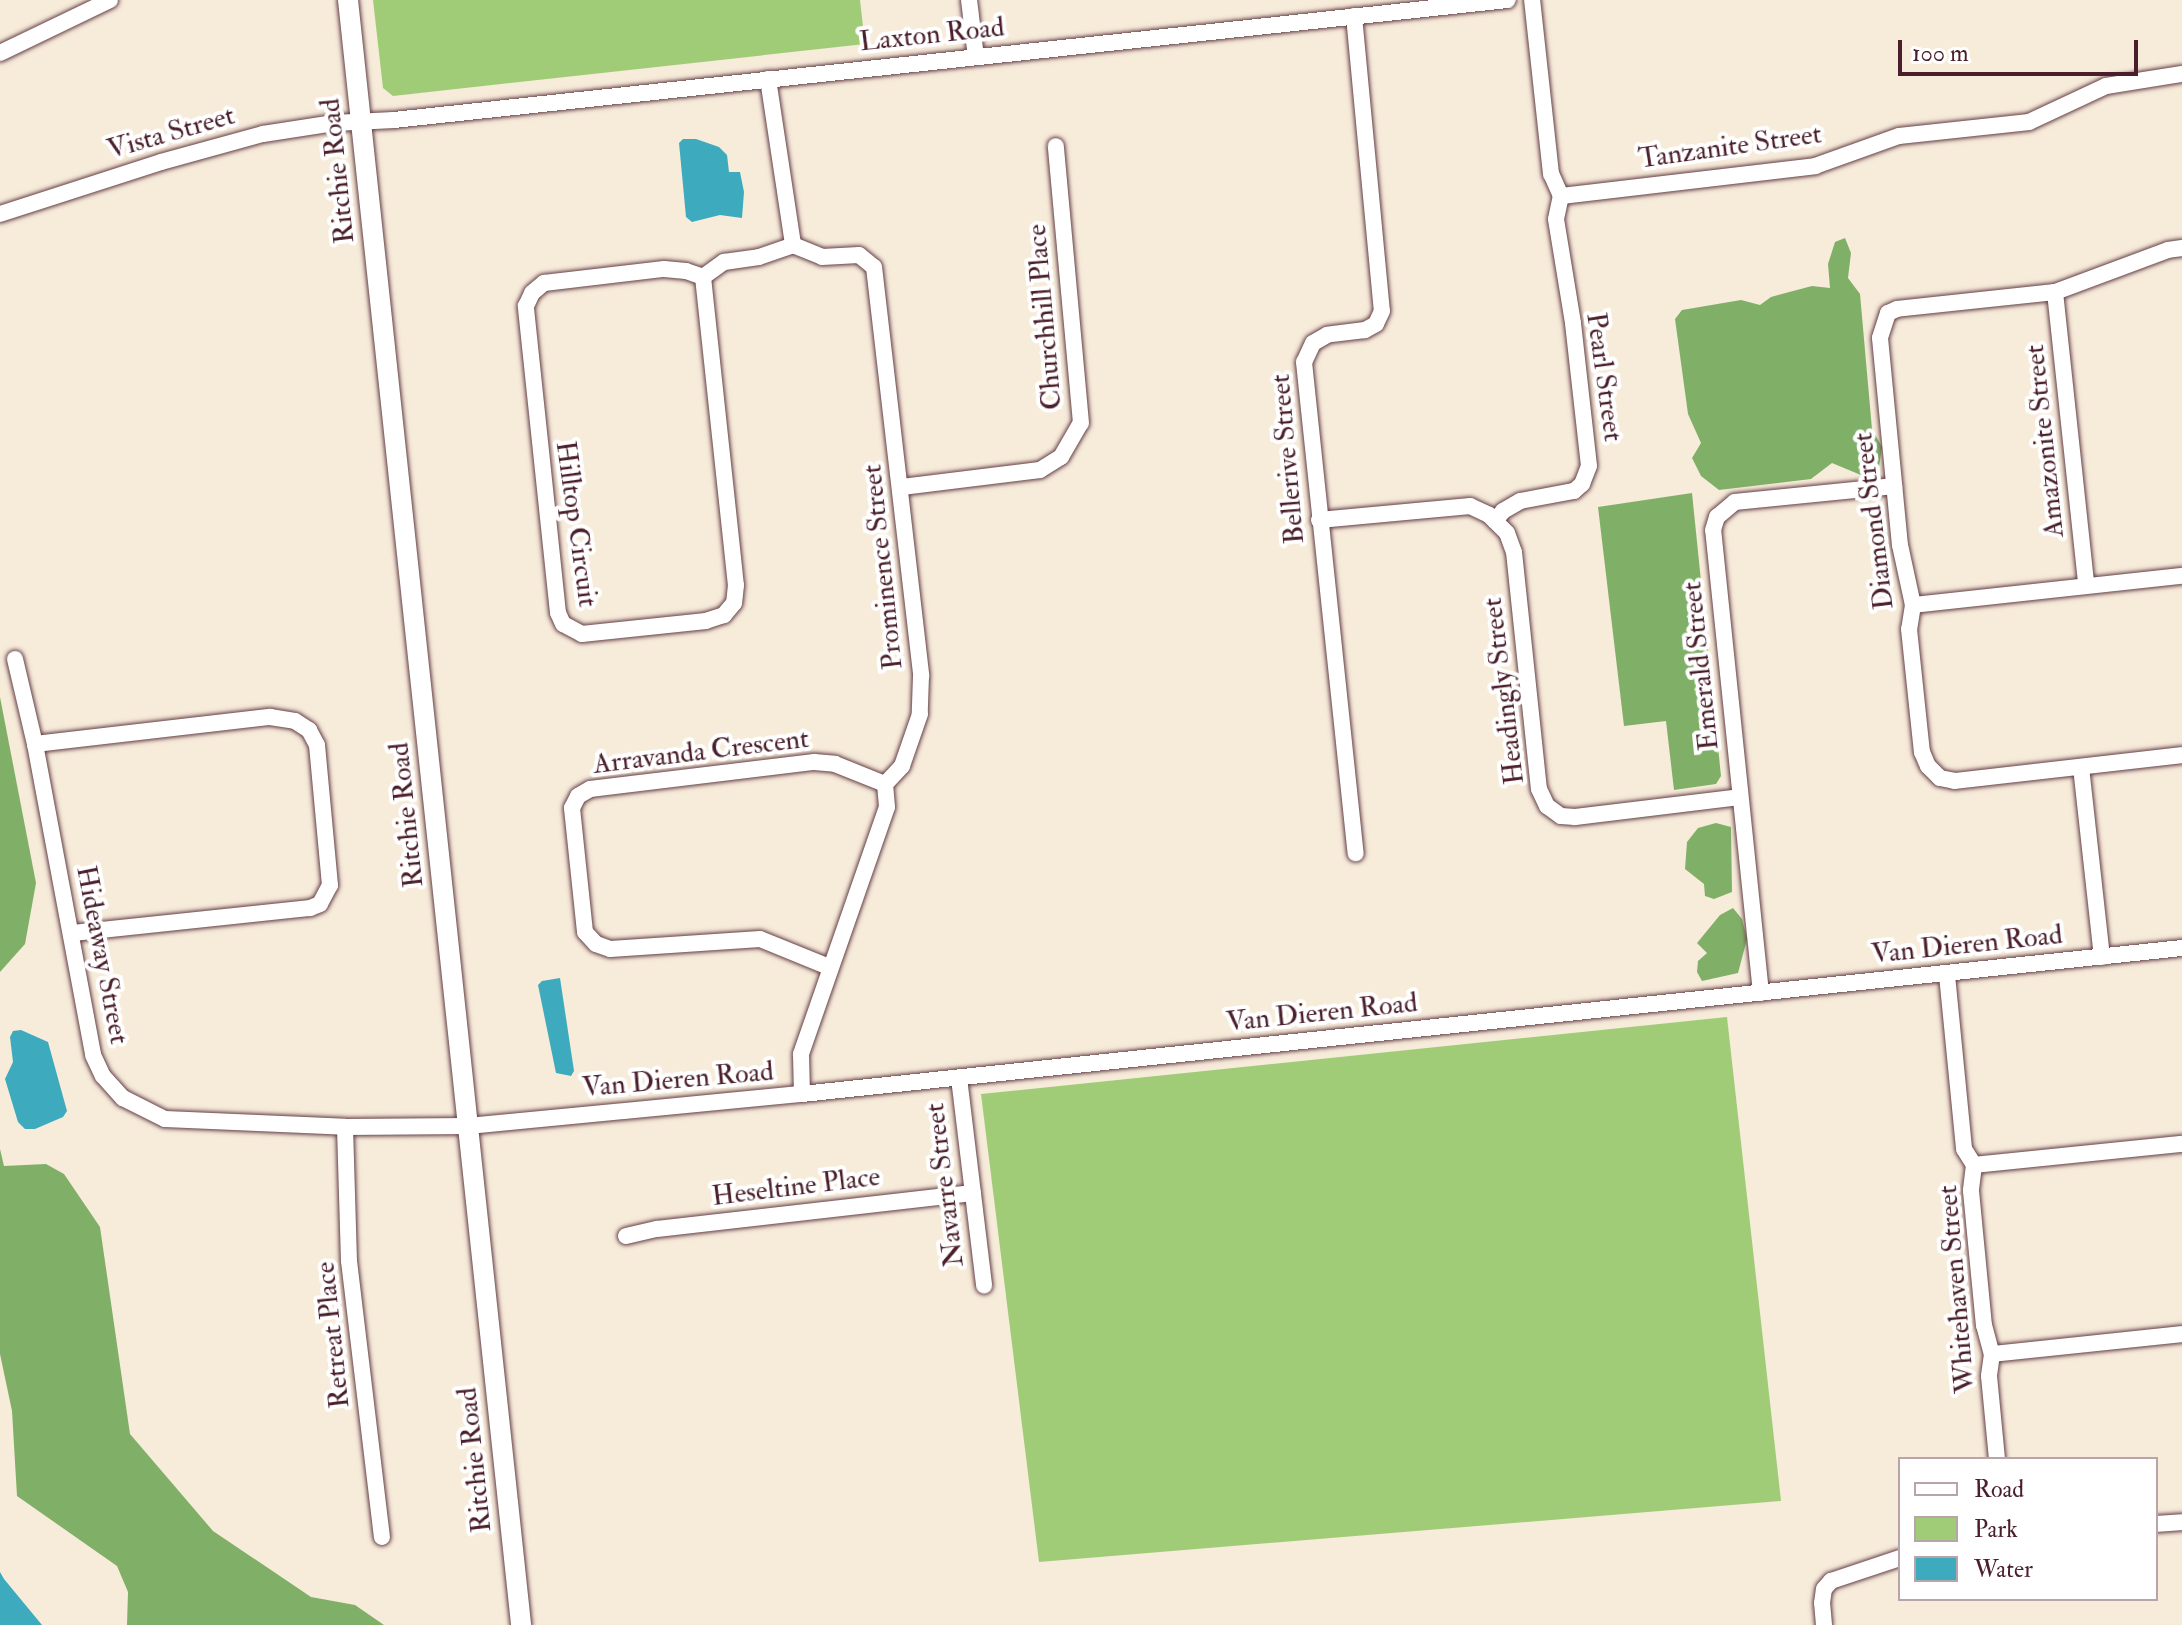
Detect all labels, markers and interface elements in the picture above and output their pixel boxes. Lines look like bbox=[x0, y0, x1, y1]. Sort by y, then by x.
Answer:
street label: Laxton Road bbox=[858, 11, 1006, 59]
scale bar bbox=[1902, 24, 2142, 74]
text: 100 m bbox=[1912, 38, 1969, 69]
street label: Ritchie Road bbox=[314, 97, 362, 245]
street label: Vista Street bbox=[104, 99, 238, 167]
street label: Tanzanite Street bbox=[1636, 118, 1824, 176]
street label: Churchhill Place bbox=[1020, 223, 1070, 411]
street label: Pearl Street bbox=[1578, 310, 1630, 444]
street label: Amazonite Street bbox=[2018, 343, 2072, 539]
street label: Bellerive Street bbox=[1264, 373, 1312, 545]
street label: Diamond Street bbox=[1846, 430, 1902, 612]
street label: Hilltop Circuit bbox=[548, 439, 604, 609]
street label: Prominence Street bbox=[856, 463, 910, 671]
street label: Emerald Street bbox=[1675, 580, 1727, 752]
street label: Headingly Street bbox=[1476, 596, 1532, 786]
street label: Arravanda Crescent bbox=[591, 722, 811, 782]
street label: Ritchie Road bbox=[383, 741, 431, 889]
street label: Hideaway Street bbox=[68, 863, 136, 1047]
street label: Van Dieren Road bbox=[1870, 918, 2064, 972]
street label: Van Dieren Road bbox=[1225, 986, 1419, 1040]
street label: Van Dieren Road bbox=[581, 1055, 775, 1105]
street label: Navarre Street bbox=[918, 1101, 972, 1269]
street label: Heseltine Place bbox=[710, 1160, 882, 1214]
street label: Whitehaven Street bbox=[1931, 1184, 1983, 1394]
street label: Retreat Place bbox=[309, 1260, 357, 1410]
street label: Ritchie Road bbox=[451, 1386, 499, 1534]
legend bbox=[1898, 1457, 2158, 1601]
text: Road bbox=[1974, 1474, 2024, 1505]
text: Park bbox=[1974, 1514, 2018, 1545]
text: Water bbox=[1974, 1554, 2033, 1585]

